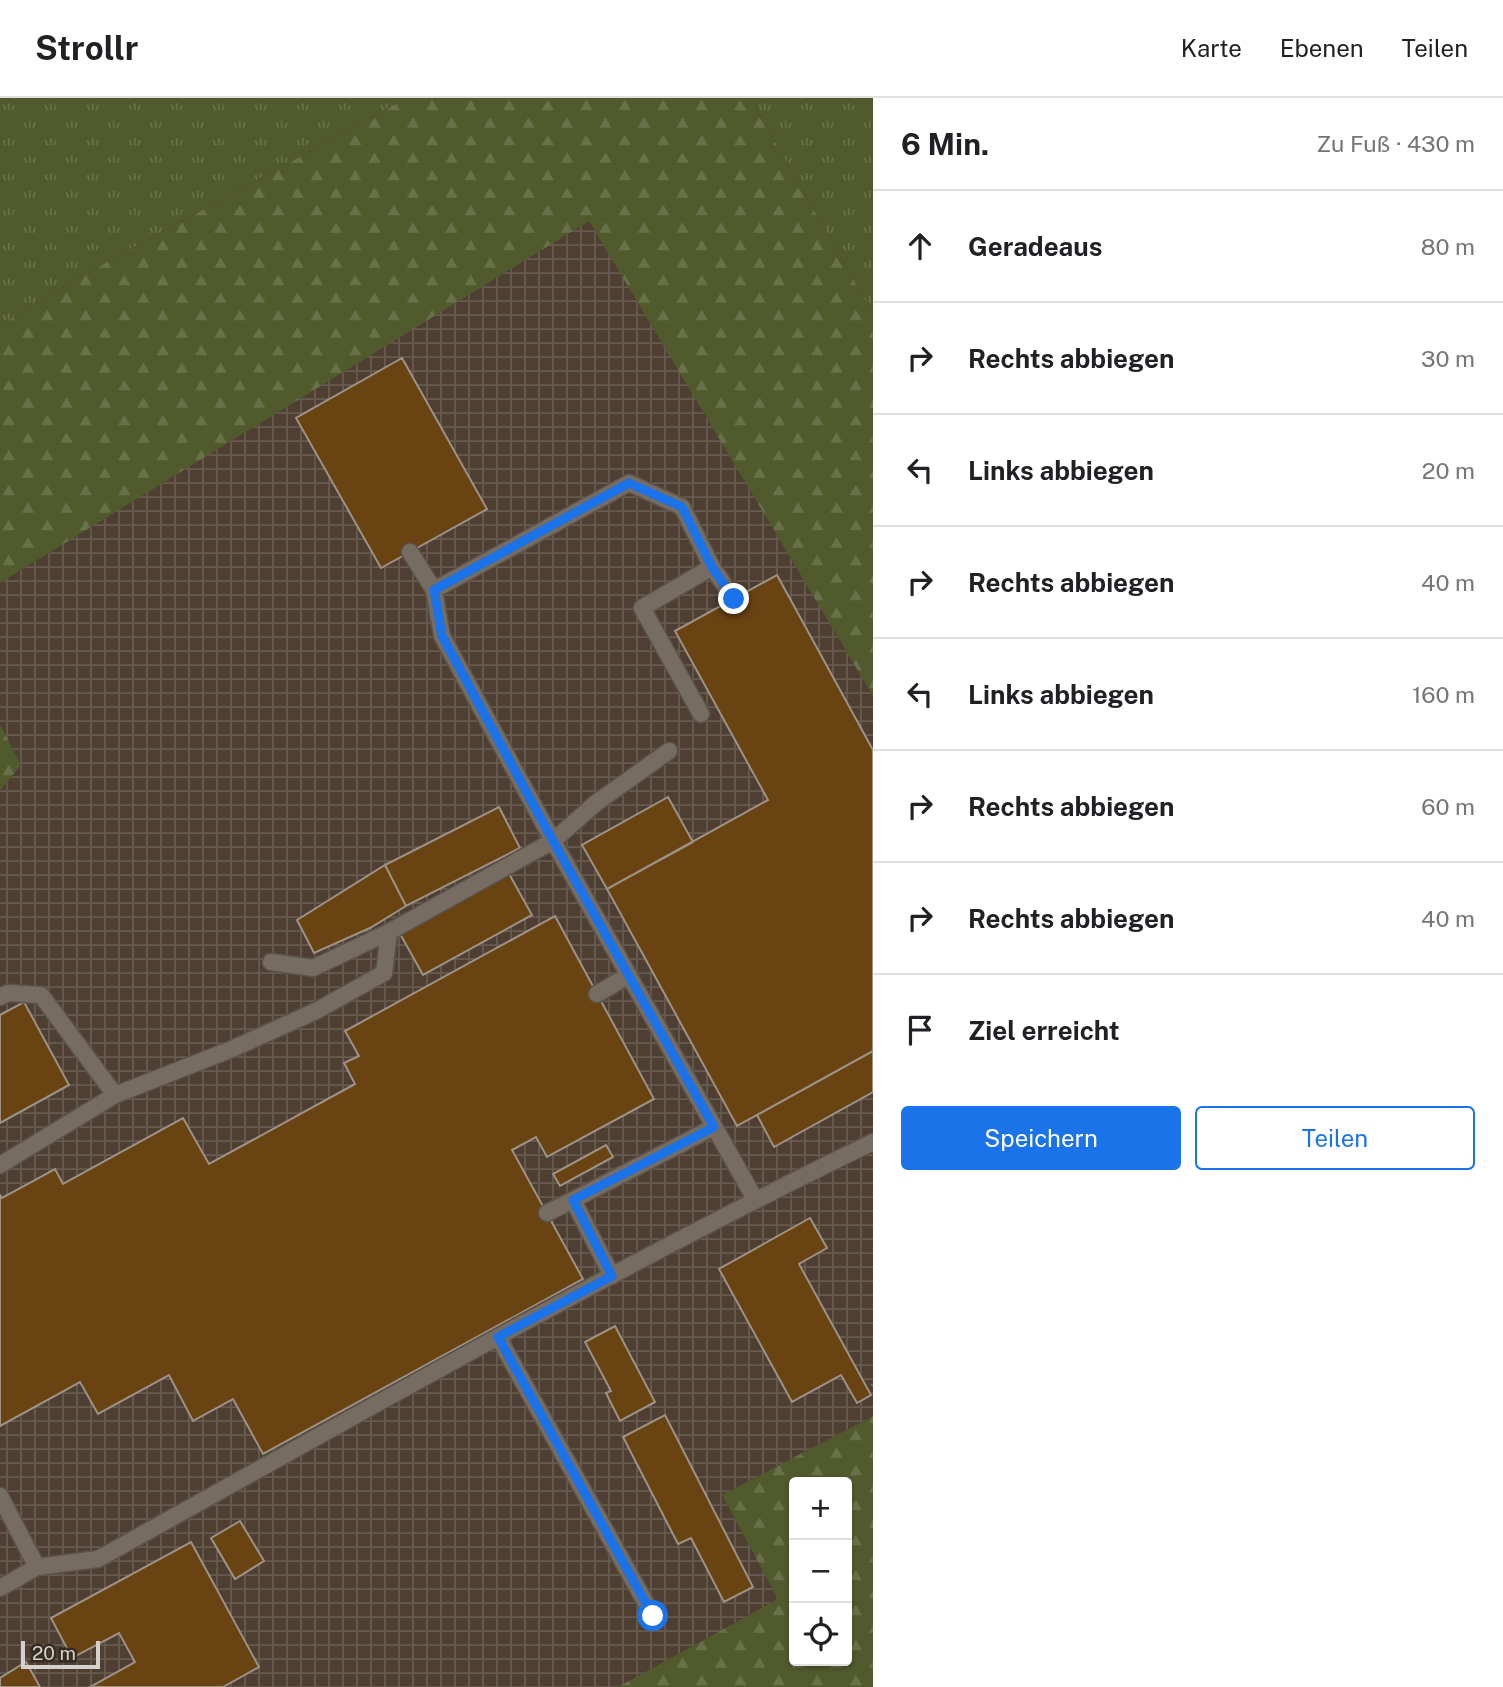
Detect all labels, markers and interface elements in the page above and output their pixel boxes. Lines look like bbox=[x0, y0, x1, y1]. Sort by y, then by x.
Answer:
text: Strollr bbox=[35, 29, 138, 67]
text: Karte bbox=[1181, 34, 1242, 62]
text: Ebenen bbox=[1280, 34, 1364, 62]
text: Teilen bbox=[1402, 34, 1468, 62]
text: 6 Min. bbox=[901, 126, 989, 162]
text: Zu Fuß · 430 m bbox=[1316, 130, 1475, 157]
icon: ahead bbox=[901, 227, 939, 265]
text: Geradeaus bbox=[968, 231, 1103, 262]
text: 80 m bbox=[1421, 233, 1475, 260]
icon: right bbox=[901, 339, 939, 377]
text: Rechts abbiegen bbox=[968, 343, 1174, 374]
text: 30 m bbox=[1421, 345, 1475, 372]
icon: left bbox=[901, 451, 939, 489]
text: Links abbiegen bbox=[968, 455, 1154, 486]
text: 20 m bbox=[1422, 457, 1475, 484]
icon: right bbox=[901, 563, 939, 601]
text: Rechts abbiegen bbox=[968, 567, 1174, 598]
text: 40 m bbox=[1421, 569, 1475, 596]
route end bbox=[718, 583, 749, 614]
icon: left bbox=[901, 675, 939, 713]
text: Links abbiegen bbox=[968, 679, 1154, 710]
text: 160 m bbox=[1412, 681, 1475, 708]
icon: right bbox=[901, 787, 939, 825]
text: Rechts abbiegen bbox=[968, 791, 1174, 822]
text: 60 m bbox=[1421, 793, 1475, 820]
icon: right bbox=[901, 899, 939, 937]
text: Rechts abbiegen bbox=[968, 903, 1174, 934]
text: 40 m bbox=[1421, 905, 1475, 932]
icon: arrive bbox=[901, 1011, 939, 1049]
text: Ziel erreicht bbox=[968, 1015, 1120, 1046]
button: Speichern bbox=[901, 1106, 1181, 1170]
button: Teilen bbox=[1195, 1106, 1475, 1170]
map controls bbox=[789, 1477, 852, 1666]
button: + bbox=[789, 1477, 852, 1540]
button: − bbox=[789, 1540, 852, 1603]
route start bbox=[637, 1600, 668, 1631]
button: locate bbox=[789, 1603, 852, 1666]
scale bar bbox=[21, 1638, 100, 1670]
text: 20 m bbox=[32, 1642, 76, 1664]

